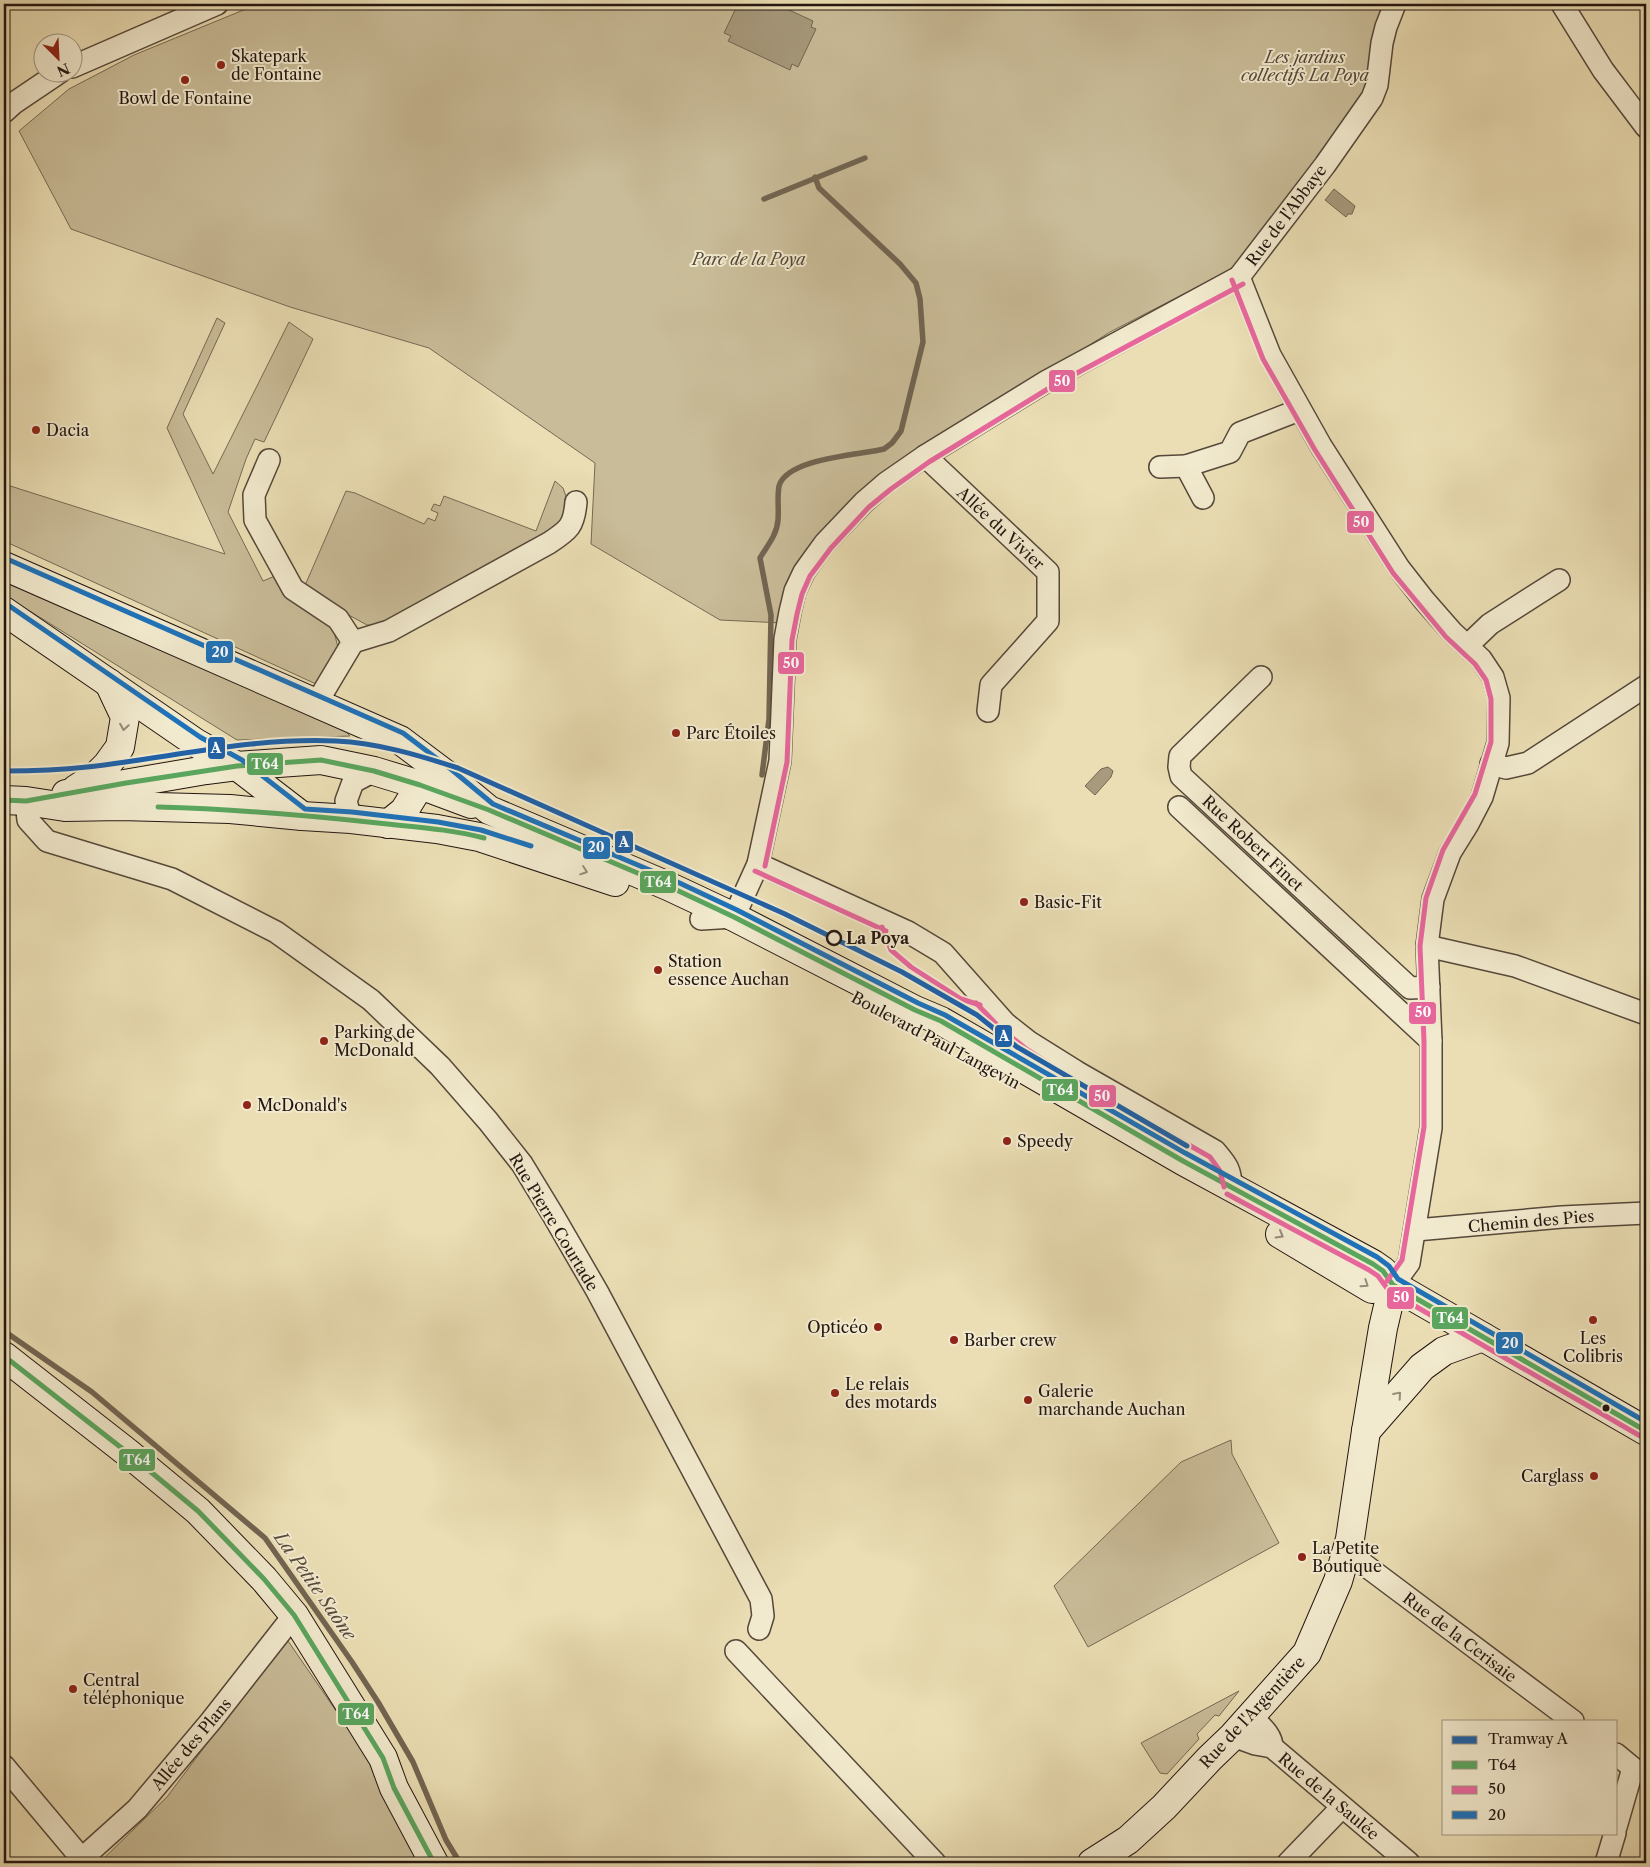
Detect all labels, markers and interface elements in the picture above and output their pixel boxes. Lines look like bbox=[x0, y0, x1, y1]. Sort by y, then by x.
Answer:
north arrow bbox=[32, 32, 82, 82]
place label: Skatepark de Fontaine bbox=[231, 46, 322, 84]
park label: Les jardins collectifs La Poya bbox=[1241, 47, 1370, 85]
text: N bbox=[54, 59, 73, 81]
marker: Skatepark de Fontaine bbox=[215, 59, 227, 71]
marker: Bowl de Fontaine bbox=[179, 74, 191, 86]
place label: Bowl de Fontaine bbox=[118, 88, 252, 108]
street label: Rue de l'Abbaye bbox=[1241, 160, 1331, 270]
park label: Parc de la Poya bbox=[690, 249, 806, 269]
line badge: 50 bbox=[1048, 369, 1076, 393]
text: 50 bbox=[1054, 372, 1070, 390]
place label: Dacia bbox=[46, 420, 90, 440]
marker: Dacia bbox=[30, 424, 42, 436]
street label: Allée du Vivier bbox=[952, 482, 1049, 574]
line badge: 50 bbox=[1346, 510, 1375, 534]
text: 50 bbox=[1353, 513, 1369, 531]
line badge: 20 bbox=[205, 640, 234, 664]
text: 20 bbox=[211, 643, 229, 661]
line badge: 50 bbox=[777, 651, 805, 675]
text: 50 bbox=[783, 654, 799, 672]
one-way arrow bbox=[119, 723, 129, 731]
place label: Parc Étoiles bbox=[686, 723, 776, 743]
marker: Parc Étoiles bbox=[670, 727, 682, 739]
line badge: A bbox=[207, 736, 226, 760]
text: A bbox=[210, 739, 223, 757]
line badge: T64 bbox=[246, 752, 284, 776]
text: T64 bbox=[251, 755, 279, 773]
street label: Rue Robert Finet bbox=[1198, 791, 1308, 895]
line badge: A bbox=[614, 830, 634, 854]
text: A bbox=[618, 833, 631, 851]
line badge: 20 bbox=[582, 836, 611, 860]
text: 20 bbox=[587, 838, 605, 856]
one-way arrow bbox=[579, 865, 588, 875]
line badge: T64 bbox=[639, 870, 677, 894]
text: T64 bbox=[644, 873, 672, 891]
place label: Basic-Fit bbox=[1034, 892, 1102, 912]
marker: Basic-Fit bbox=[1018, 896, 1030, 908]
place label: La Poya bbox=[846, 928, 910, 948]
marker: La Poya bbox=[826, 930, 842, 946]
place label: Station essence Auchan bbox=[668, 951, 789, 989]
marker: Station essence Auchan bbox=[652, 964, 664, 976]
street label: Boulevard Paul Langevin bbox=[848, 987, 1024, 1093]
line badge: 50 bbox=[1408, 1001, 1437, 1025]
text: 50 bbox=[1415, 1003, 1431, 1021]
place label: Parking de McDonald bbox=[334, 1022, 415, 1060]
line badge: A bbox=[994, 1024, 1013, 1048]
text: A bbox=[998, 1027, 1011, 1045]
marker: Parking de McDonald bbox=[318, 1035, 330, 1047]
line badge: T64 bbox=[1041, 1078, 1079, 1102]
text: T64 bbox=[1046, 1081, 1074, 1099]
line badge: 50 bbox=[1088, 1084, 1117, 1108]
text: 50 bbox=[1094, 1087, 1110, 1105]
place label: McDonald's bbox=[257, 1095, 347, 1115]
marker: McDonald's bbox=[241, 1099, 253, 1111]
place label: Speedy bbox=[1017, 1131, 1074, 1151]
marker: Speedy bbox=[1001, 1135, 1013, 1147]
street label: Rue Pierre Courtade bbox=[505, 1149, 603, 1295]
street label: Chemin des Pies bbox=[1467, 1206, 1595, 1236]
one-way arrow bbox=[1275, 1228, 1284, 1238]
one-way arrow bbox=[1359, 1278, 1368, 1288]
line badge: 50 bbox=[1386, 1286, 1415, 1310]
text: 50 bbox=[1393, 1288, 1409, 1306]
line badge: T64 bbox=[1431, 1306, 1469, 1330]
text: T64 bbox=[1436, 1309, 1464, 1327]
marker: Les Colibris bbox=[1587, 1314, 1599, 1326]
place label: Opticéo bbox=[807, 1317, 868, 1337]
marker: Opticéo bbox=[872, 1321, 884, 1333]
place label: Les Colibris bbox=[1563, 1328, 1623, 1366]
place label: Barber crew bbox=[964, 1330, 1057, 1350]
line badge: 20 bbox=[1495, 1331, 1524, 1355]
marker: Barber crew bbox=[948, 1334, 960, 1346]
text: 20 bbox=[1501, 1334, 1519, 1352]
place label: Le relais des motards bbox=[845, 1374, 937, 1412]
place label: Galerie marchande Auchan bbox=[1038, 1381, 1185, 1419]
marker: Le relais des motards bbox=[829, 1387, 841, 1399]
one-way arrow bbox=[1392, 1391, 1401, 1400]
marker: Galerie marchande Auchan bbox=[1022, 1394, 1034, 1406]
unlabelled marker bbox=[1601, 1403, 1611, 1413]
line badge: T64 bbox=[118, 1448, 156, 1472]
text: T64 bbox=[123, 1451, 151, 1469]
place label: Carglass bbox=[1521, 1466, 1584, 1486]
marker: Carglass bbox=[1588, 1470, 1600, 1482]
water label: La Petite Saône bbox=[268, 1526, 361, 1646]
place label: La Petite Boutique bbox=[1312, 1538, 1382, 1576]
marker: La Petite Boutique bbox=[1296, 1551, 1308, 1563]
street label: Rue de la Cerisaie bbox=[1399, 1588, 1521, 1686]
street label: Rue de l'Argentière bbox=[1195, 1652, 1309, 1772]
place label: Central téléphonique bbox=[83, 1670, 184, 1708]
marker: Central téléphonique bbox=[67, 1683, 79, 1695]
street label: Allée des Plans bbox=[146, 1694, 235, 1795]
line badge: T64 bbox=[337, 1702, 375, 1726]
text: T64 bbox=[342, 1705, 370, 1723]
legend bbox=[1442, 1720, 1618, 1834]
text: Tramway A bbox=[1488, 1729, 1569, 1748]
street label: Rue de la Saulée bbox=[1275, 1748, 1384, 1844]
text: T64 bbox=[1488, 1755, 1517, 1774]
text: 50 bbox=[1488, 1779, 1506, 1798]
text: 20 bbox=[1488, 1805, 1506, 1824]

